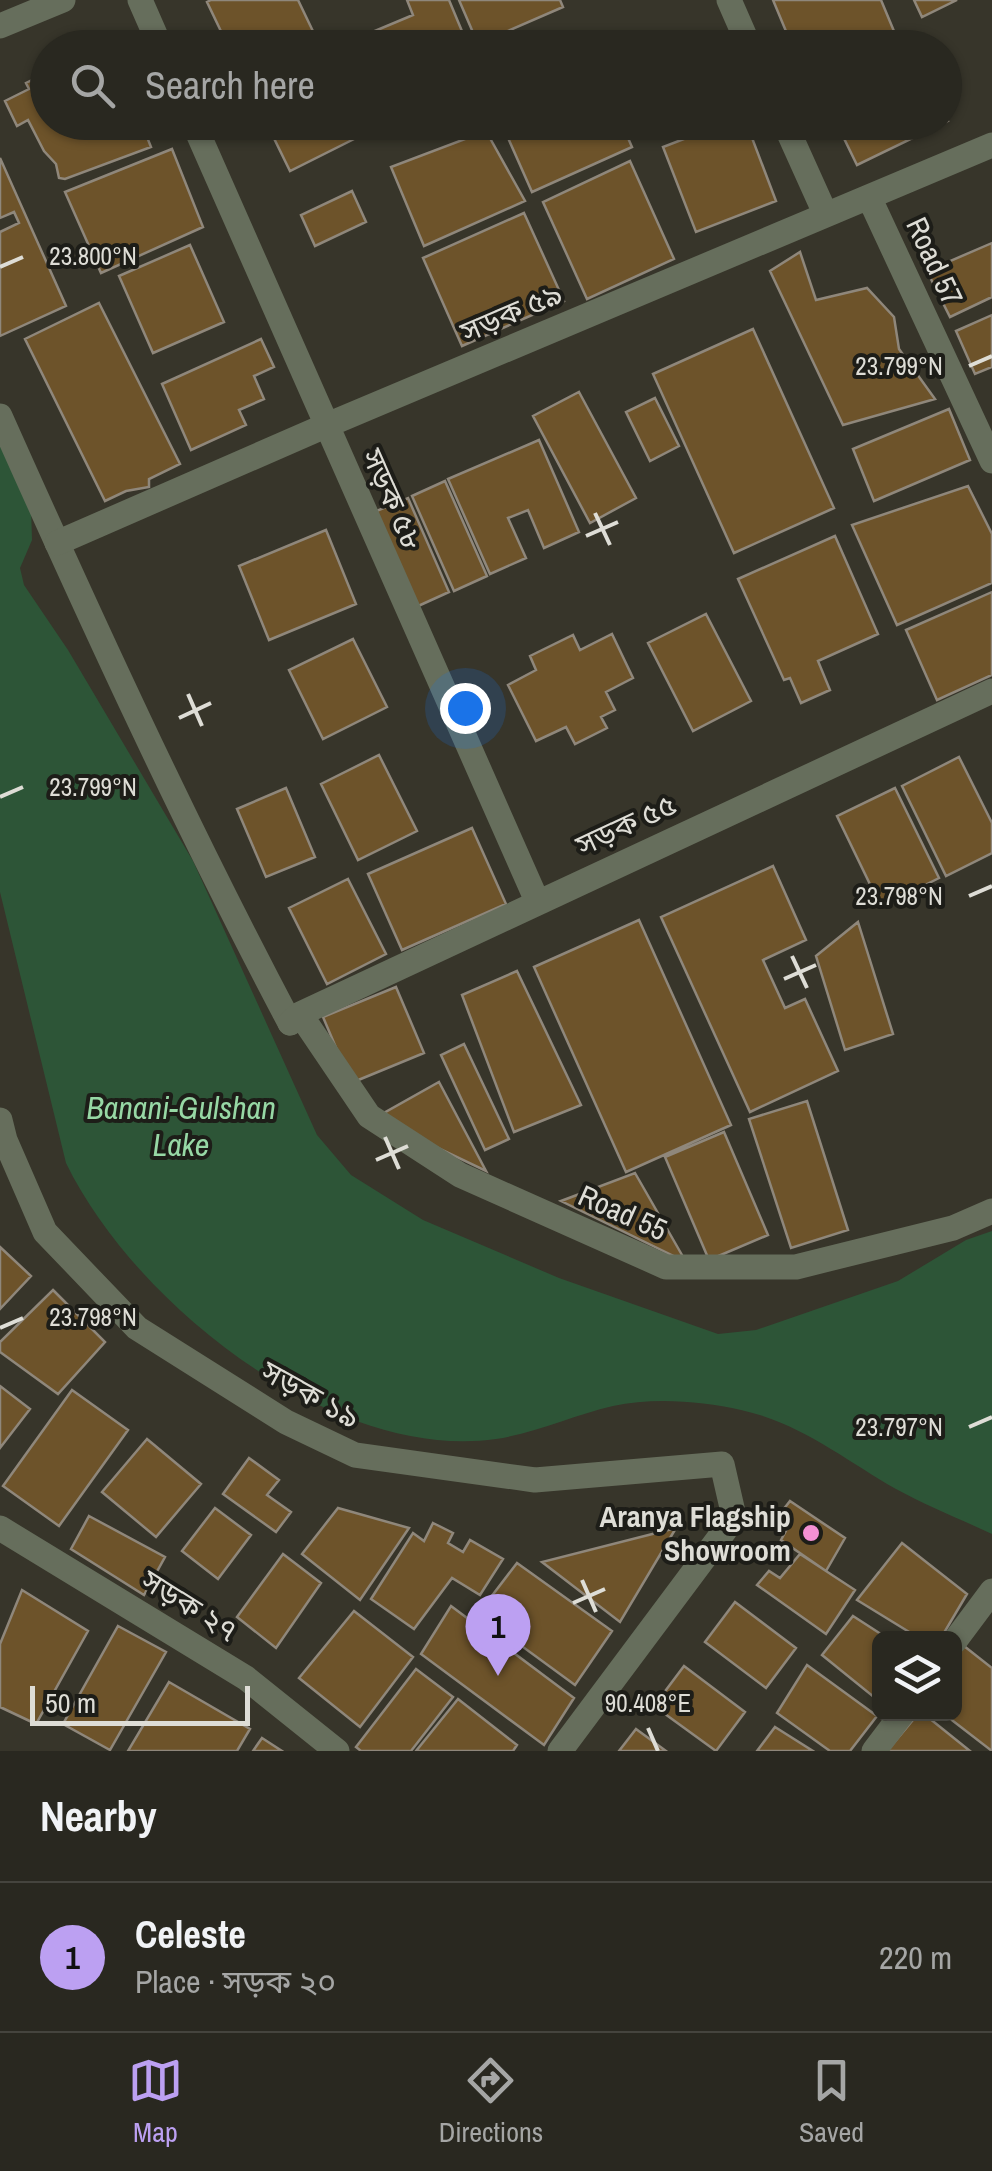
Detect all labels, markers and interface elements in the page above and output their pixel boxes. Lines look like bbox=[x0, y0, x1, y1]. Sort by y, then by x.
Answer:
search box bbox=[30, 30, 962, 140]
icon: search bbox=[65, 58, 120, 113]
text: Search here bbox=[145, 60, 315, 111]
street label: Road 57 bbox=[897, 210, 973, 312]
text: 23.800°N bbox=[49, 239, 137, 273]
street label: সড়ক ৫৯ bbox=[453, 273, 568, 352]
text: 23.799°N bbox=[855, 349, 943, 383]
street label: সড়ক ৫৮ bbox=[353, 441, 433, 556]
your location bbox=[440, 683, 491, 734]
text: 23.799°N bbox=[49, 770, 137, 804]
street label: সড়ক ৫৫ bbox=[568, 783, 683, 865]
text: 23.798°N bbox=[855, 879, 943, 913]
water label: Banani-Gulshan Lake bbox=[86, 1086, 276, 1166]
street label: Road 55 bbox=[572, 1175, 674, 1249]
text: 23.798°N bbox=[49, 1300, 137, 1334]
street label: সড়ক ১৯ bbox=[254, 1350, 367, 1437]
text: 23.797°N bbox=[855, 1410, 943, 1444]
place label: Aranya Flagship Showroom bbox=[600, 1496, 791, 1570]
marker: Aranya Flagship Showroom bbox=[800, 1522, 822, 1544]
street label: সড়ক ২৭ bbox=[133, 1559, 246, 1650]
pin: 1 bbox=[466, 1594, 530, 1676]
map controls bbox=[872, 1631, 962, 1721]
button: layers bbox=[872, 1631, 962, 1721]
scale bar bbox=[30, 1681, 250, 1726]
text: 50 m bbox=[45, 1684, 96, 1722]
text: 90.408°E bbox=[605, 1686, 691, 1720]
text: Nearby bbox=[40, 1788, 157, 1844]
text: Celeste bbox=[135, 1909, 246, 1960]
text: 1 bbox=[65, 1936, 80, 1979]
text: 220 m bbox=[879, 1936, 952, 1979]
text: Place · সড়ক ২০ bbox=[135, 1960, 336, 2003]
tab: Map bbox=[128, 2053, 183, 2151]
tab: Directions bbox=[439, 2053, 543, 2151]
tab: Saved bbox=[799, 2053, 864, 2151]

